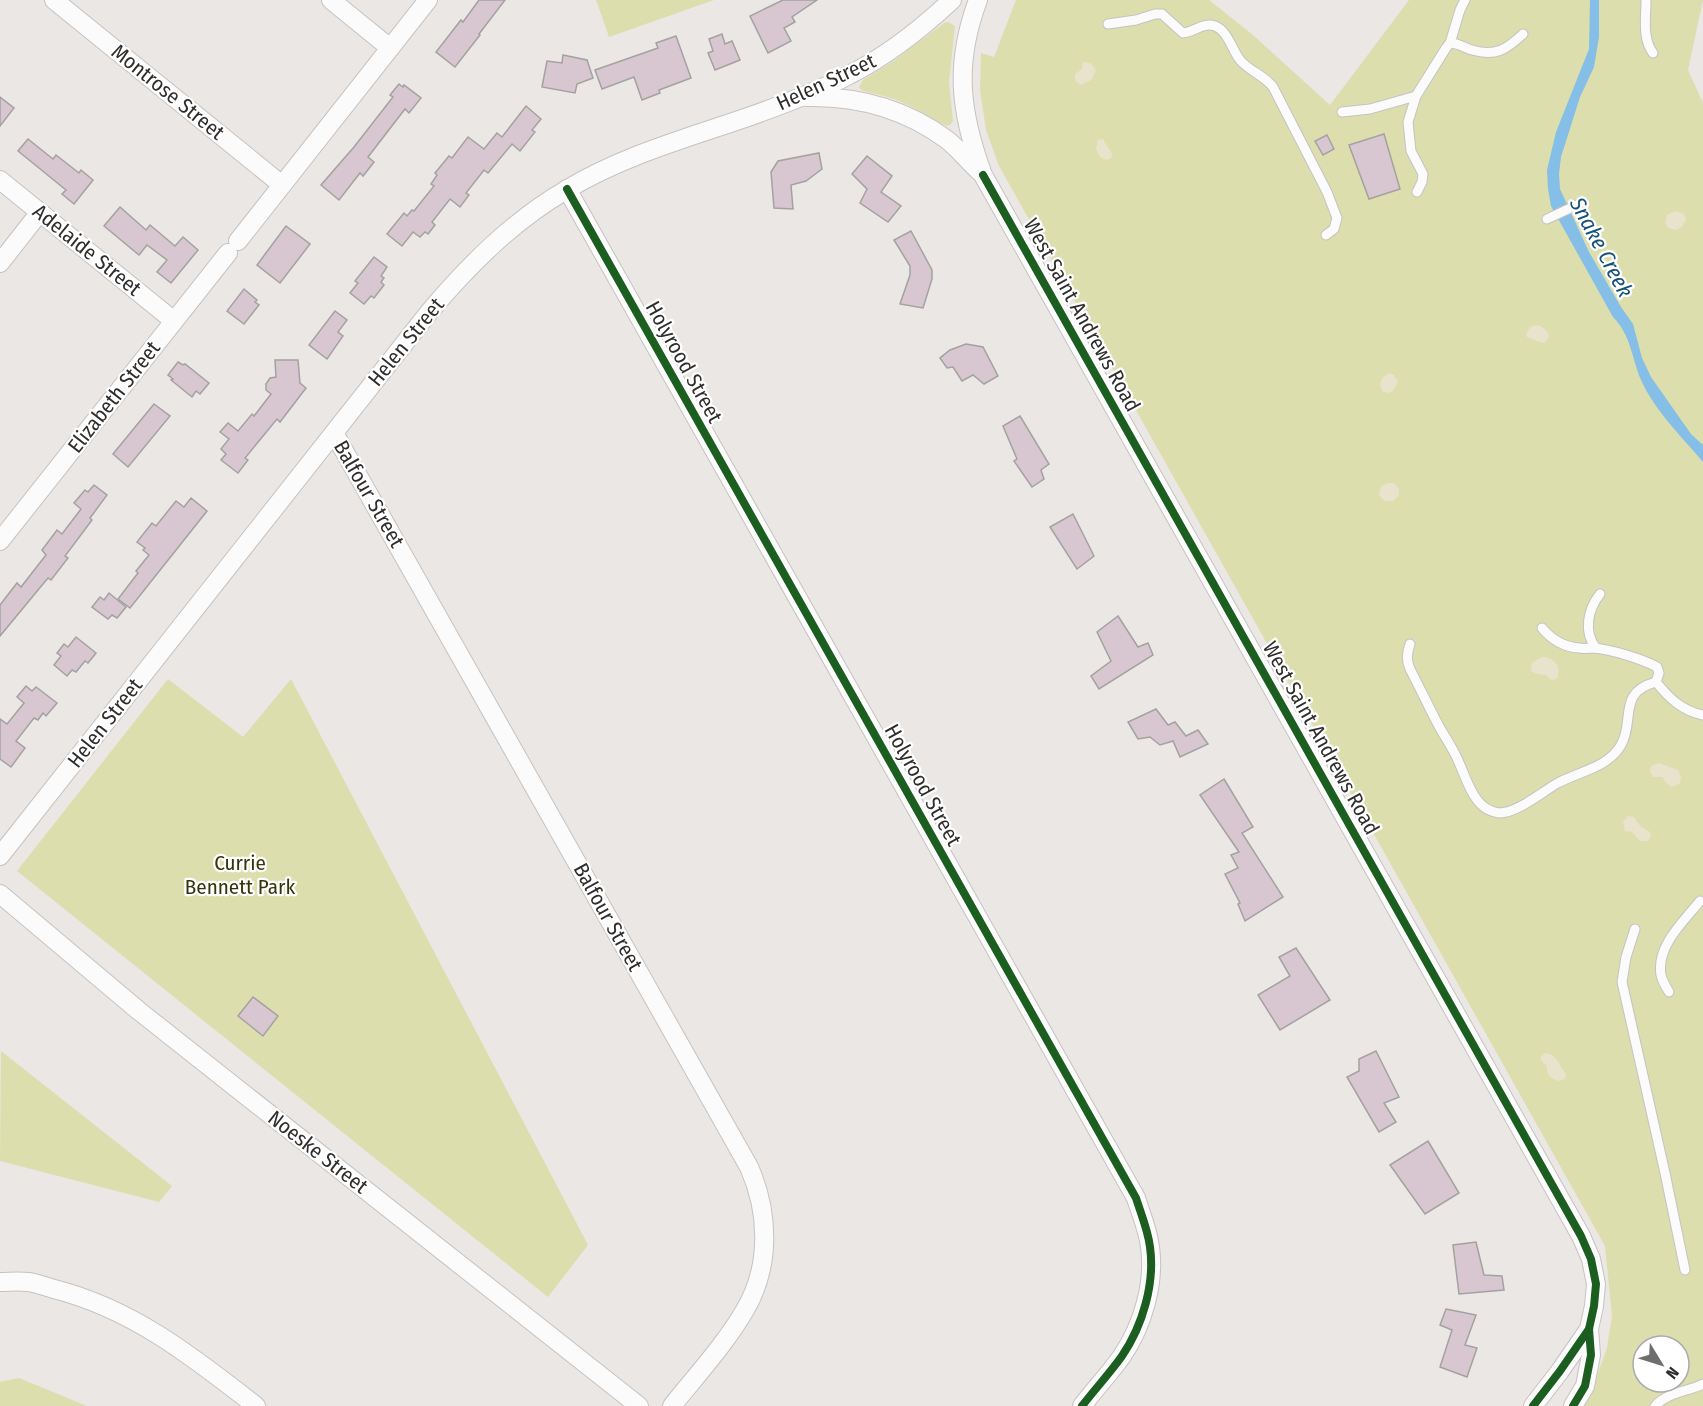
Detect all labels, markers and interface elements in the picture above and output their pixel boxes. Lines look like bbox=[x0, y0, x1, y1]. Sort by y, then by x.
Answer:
street label: Montrose Street bbox=[106, 39, 230, 145]
street label: Helen Street bbox=[772, 48, 880, 116]
water label: Snake Creek bbox=[1563, 192, 1639, 302]
street label: Adelaide Street bbox=[28, 198, 147, 302]
street label: West Saint Andrews Road bbox=[1018, 214, 1146, 416]
street label: Helen Street bbox=[362, 292, 450, 392]
street label: Holyrood Street bbox=[640, 297, 728, 428]
street label: Elizabeth Street bbox=[62, 336, 166, 458]
street label: Balfour Street bbox=[328, 436, 410, 552]
street label: West Saint Andrews Road bbox=[1257, 637, 1385, 839]
street label: Helen Street bbox=[62, 673, 148, 773]
street label: Holyrood Street bbox=[879, 720, 967, 851]
park label: Currie Bennett Park bbox=[185, 850, 295, 900]
street label: Balfour Street bbox=[568, 859, 648, 976]
street label: Noeske Street bbox=[263, 1105, 373, 1199]
north arrow bbox=[1631, 1334, 1691, 1394]
text: N bbox=[1662, 1363, 1683, 1383]

